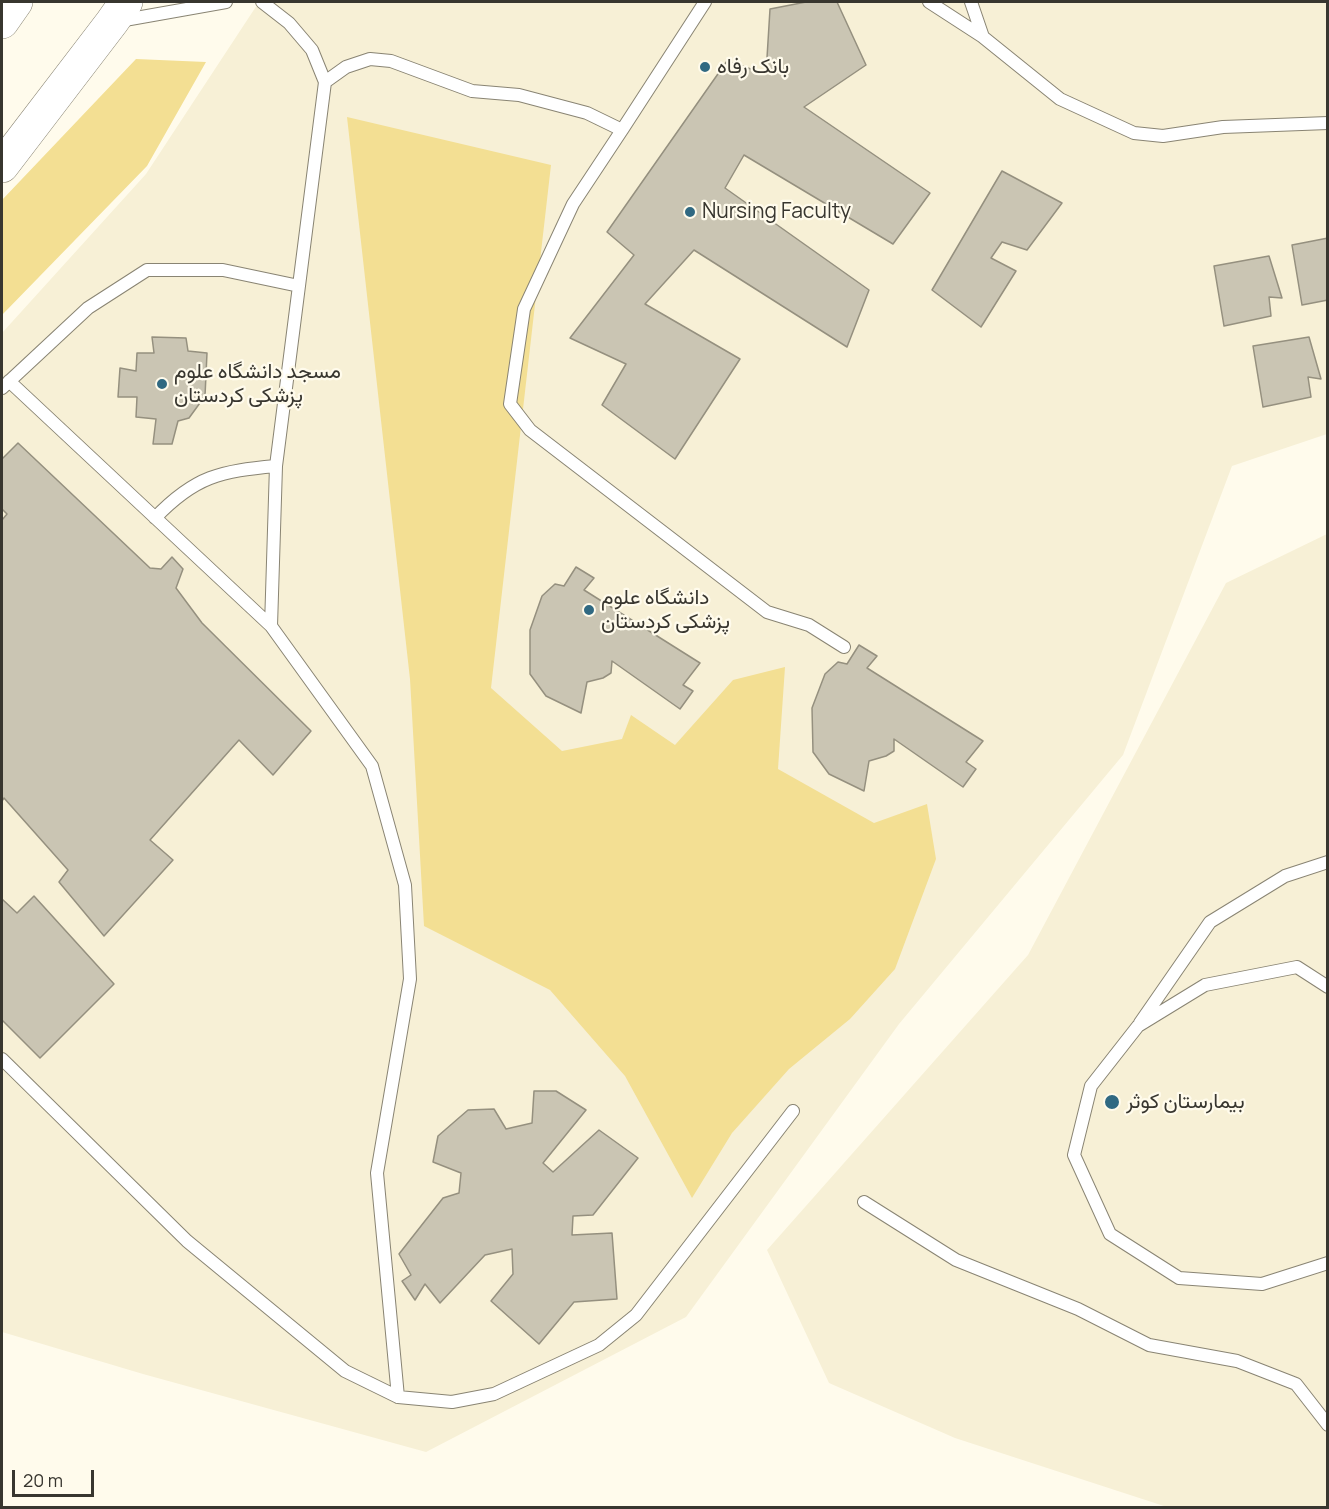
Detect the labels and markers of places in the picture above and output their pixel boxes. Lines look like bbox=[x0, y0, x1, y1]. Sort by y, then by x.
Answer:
place label: بانک رفاه bbox=[717, 54, 789, 80]
marker: بانک رفاه bbox=[698, 60, 712, 74]
place label: Nursing Faculty bbox=[702, 199, 851, 225]
marker: Nursing Faculty bbox=[683, 205, 697, 219]
place label: مسجد دانشگاه علوم پزشکی کردستان bbox=[174, 359, 341, 409]
marker: مسجد دانشگاه علوم پزشکی کردستان bbox=[155, 377, 169, 391]
place label: دانشگاه علوم پزشکی کردستان bbox=[601, 585, 730, 635]
marker: دانشگاه علوم پزشکی کردستان bbox=[582, 603, 596, 617]
place label: بیمارستان کوثر bbox=[1126, 1089, 1245, 1115]
marker: بیمارستان کوثر bbox=[1103, 1093, 1121, 1111]

